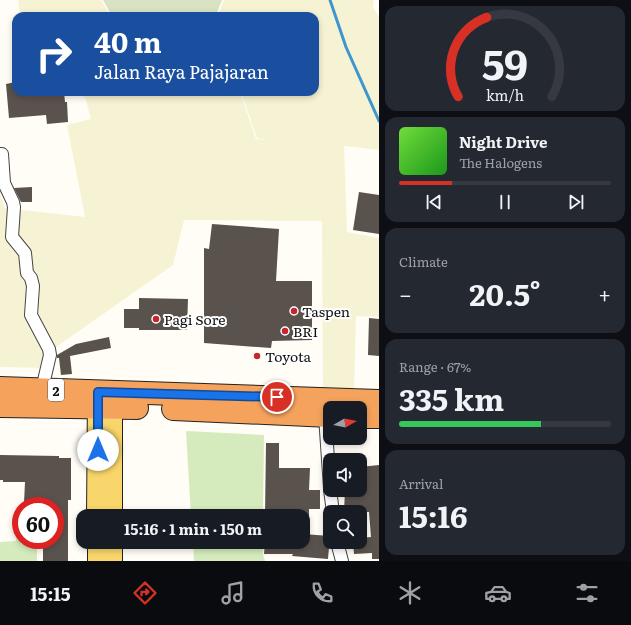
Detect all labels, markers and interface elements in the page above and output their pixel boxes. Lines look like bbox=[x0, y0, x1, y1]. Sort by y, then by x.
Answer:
text: 40 m bbox=[94, 20, 162, 62]
icon: right bbox=[28, 28, 80, 80]
text: 59 bbox=[482, 30, 528, 92]
text: Jalan Raya Pajajaran bbox=[94, 58, 269, 85]
text: km/h bbox=[486, 83, 525, 104]
text: Night Drive bbox=[459, 130, 548, 153]
text: The Halogens bbox=[459, 153, 542, 172]
icon: previous bbox=[423, 191, 445, 213]
icon: pause bbox=[494, 191, 516, 213]
icon: next bbox=[565, 191, 587, 213]
text: Climate bbox=[399, 252, 448, 271]
text: 20.5° bbox=[469, 271, 541, 315]
text: − bbox=[399, 277, 412, 310]
text: + bbox=[598, 277, 611, 310]
place label: Taspen bbox=[302, 301, 350, 321]
marker: Taspen bbox=[289, 306, 299, 316]
place label: Pagi Sore bbox=[164, 309, 225, 329]
marker: Pagi Sore bbox=[151, 314, 161, 324]
place label: BRI bbox=[293, 321, 318, 341]
marker: BRI bbox=[280, 326, 290, 336]
place label: Toyota bbox=[265, 346, 312, 366]
marker: Toyota bbox=[252, 351, 262, 361]
text: Range · 67% bbox=[399, 357, 471, 376]
text: 335 km bbox=[399, 376, 504, 420]
road number: 2 bbox=[48, 379, 64, 401]
pin bbox=[260, 380, 294, 414]
icon: arrive bbox=[266, 386, 288, 408]
north arrow bbox=[323, 401, 367, 445]
map controls bbox=[323, 401, 367, 549]
position arrow bbox=[77, 429, 119, 471]
button: sound bbox=[323, 453, 367, 497]
text: Arrival bbox=[399, 474, 443, 493]
text: 15:16 bbox=[399, 493, 468, 537]
speed limit sign: 60 bbox=[12, 497, 64, 549]
button: search bbox=[323, 505, 367, 549]
text: 15:16 · 1 min · 150 m bbox=[124, 517, 262, 540]
icon: directions bbox=[131, 579, 159, 607]
icon: music bbox=[219, 579, 247, 607]
icon: phone bbox=[308, 579, 336, 607]
icon: climate bbox=[396, 579, 424, 607]
icon: car bbox=[484, 579, 512, 607]
icon: filters bbox=[573, 579, 601, 607]
text: 15:15 bbox=[30, 580, 71, 607]

